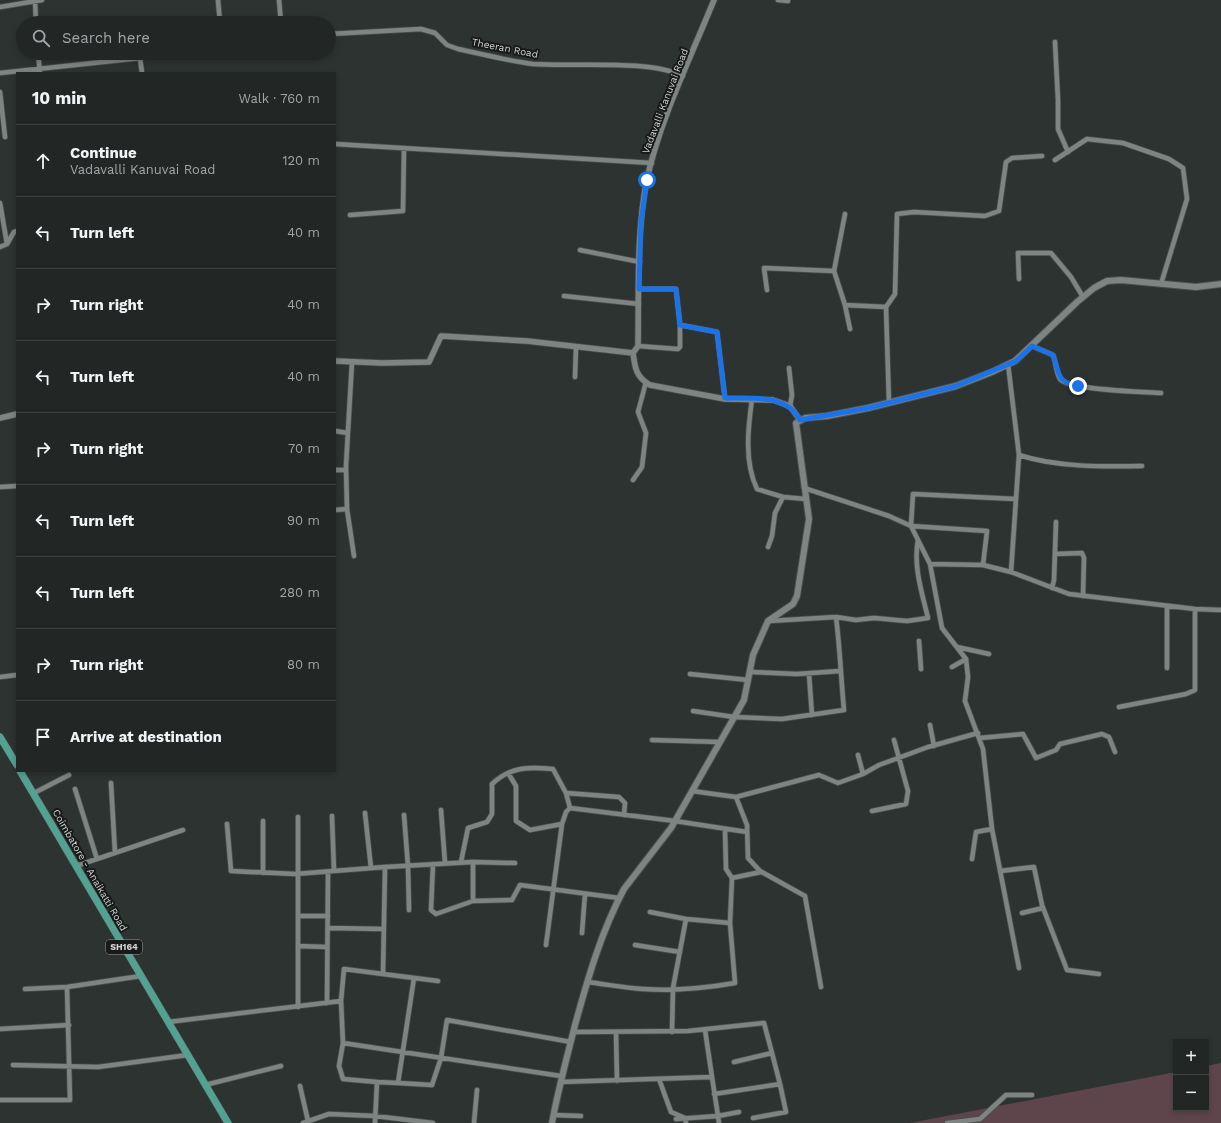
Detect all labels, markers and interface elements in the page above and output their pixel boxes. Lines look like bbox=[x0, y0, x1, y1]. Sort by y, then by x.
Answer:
search box bbox=[16, 16, 336, 60]
icon: search bbox=[30, 27, 52, 49]
text: Search here bbox=[62, 29, 150, 47]
street label: Theeran Road bbox=[471, 36, 539, 60]
street label: Vadavalli Kanuvai Road bbox=[640, 47, 690, 155]
text: 10 min bbox=[32, 88, 87, 108]
text: Walk · 760 m bbox=[238, 91, 320, 106]
text: Continue bbox=[70, 144, 137, 162]
icon: ahead bbox=[32, 150, 54, 172]
text: 120 m bbox=[282, 153, 320, 168]
text: Vadavalli Kanuvai Road bbox=[70, 162, 215, 177]
route start bbox=[638, 171, 656, 189]
icon: left bbox=[32, 222, 54, 244]
text: Turn left bbox=[70, 224, 134, 242]
text: 40 m bbox=[287, 225, 320, 240]
icon: right bbox=[32, 294, 54, 316]
text: Turn right bbox=[70, 296, 143, 314]
text: 40 m bbox=[287, 297, 320, 312]
icon: left bbox=[32, 366, 54, 388]
text: Turn left bbox=[70, 368, 134, 386]
text: 40 m bbox=[287, 369, 320, 384]
route end bbox=[1069, 377, 1087, 395]
icon: right bbox=[32, 438, 54, 460]
text: Turn right bbox=[70, 440, 143, 458]
text: 70 m bbox=[288, 441, 320, 456]
icon: left bbox=[32, 510, 54, 532]
text: Turn left bbox=[70, 512, 134, 530]
text: 90 m bbox=[287, 513, 320, 528]
icon: left bbox=[32, 582, 54, 604]
text: Turn left bbox=[70, 584, 134, 602]
text: 280 m bbox=[280, 585, 320, 600]
icon: right bbox=[32, 654, 54, 676]
text: Turn right bbox=[70, 656, 143, 674]
text: 80 m bbox=[287, 657, 320, 672]
icon: arrive bbox=[32, 726, 54, 748]
text: Arrive at destination bbox=[70, 728, 222, 746]
street label: Coimbatore - Anaikatti Road bbox=[51, 807, 129, 933]
road number: SH164 bbox=[106, 940, 142, 954]
map controls bbox=[1173, 1039, 1209, 1111]
button: + bbox=[1173, 1039, 1209, 1075]
button: − bbox=[1173, 1075, 1209, 1111]

